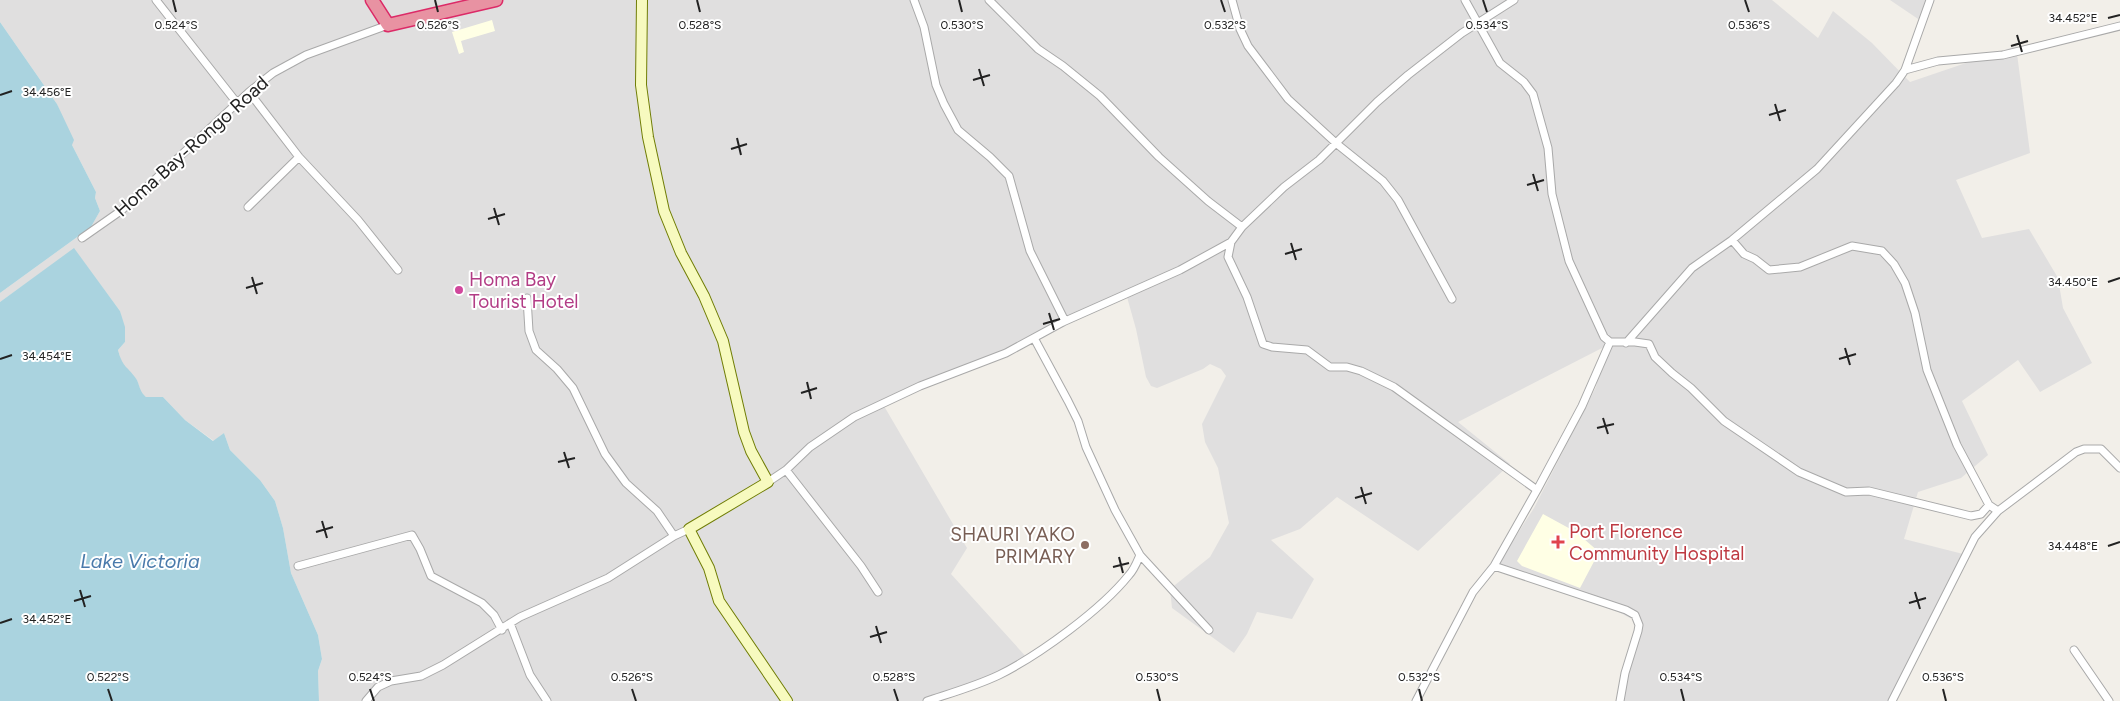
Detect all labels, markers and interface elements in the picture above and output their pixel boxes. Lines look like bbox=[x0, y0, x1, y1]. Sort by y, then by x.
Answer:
text: 34.452°E bbox=[2048, 11, 2098, 25]
text: 0.524°S bbox=[154, 18, 198, 32]
text: 0.526°S bbox=[417, 18, 459, 32]
text: 0.528°S bbox=[679, 18, 721, 32]
text: 0.530°S bbox=[940, 18, 984, 32]
text: 0.532°S bbox=[1204, 18, 1246, 32]
text: 0.534°S bbox=[1466, 18, 1508, 32]
text: 0.536°S bbox=[1728, 18, 1770, 32]
street label: Homa Bay-Rongo Road bbox=[110, 71, 273, 222]
text: 34.456°E bbox=[22, 85, 72, 99]
place label: Homa Bay Tourist Hotel bbox=[469, 268, 578, 313]
text: 34.450°E bbox=[2048, 275, 2098, 289]
marker: Homa Bay Tourist Hotel bbox=[453, 284, 465, 296]
text: 34.454°E bbox=[22, 349, 72, 363]
place label: Port Florence Community Hospital bbox=[1569, 520, 1744, 565]
place label: SHAURI YAKO PRIMARY bbox=[950, 523, 1076, 568]
marker: Port Florence Community Hospital bbox=[1551, 535, 1565, 549]
marker: SHAURI YAKO PRIMARY bbox=[1079, 539, 1091, 551]
text: 34.448°E bbox=[2048, 539, 2098, 553]
water label: Lake Victoria bbox=[80, 549, 200, 573]
text: 34.452°E bbox=[22, 612, 72, 626]
text: 0.522°S bbox=[87, 670, 129, 684]
text: 0.524°S bbox=[348, 670, 392, 684]
text: 0.526°S bbox=[611, 670, 653, 684]
text: 0.528°S bbox=[873, 670, 915, 684]
text: 0.530°S bbox=[1135, 670, 1179, 684]
text: 0.532°S bbox=[1398, 670, 1440, 684]
text: 0.534°S bbox=[1660, 670, 1702, 684]
text: 0.536°S bbox=[1922, 670, 1964, 684]

